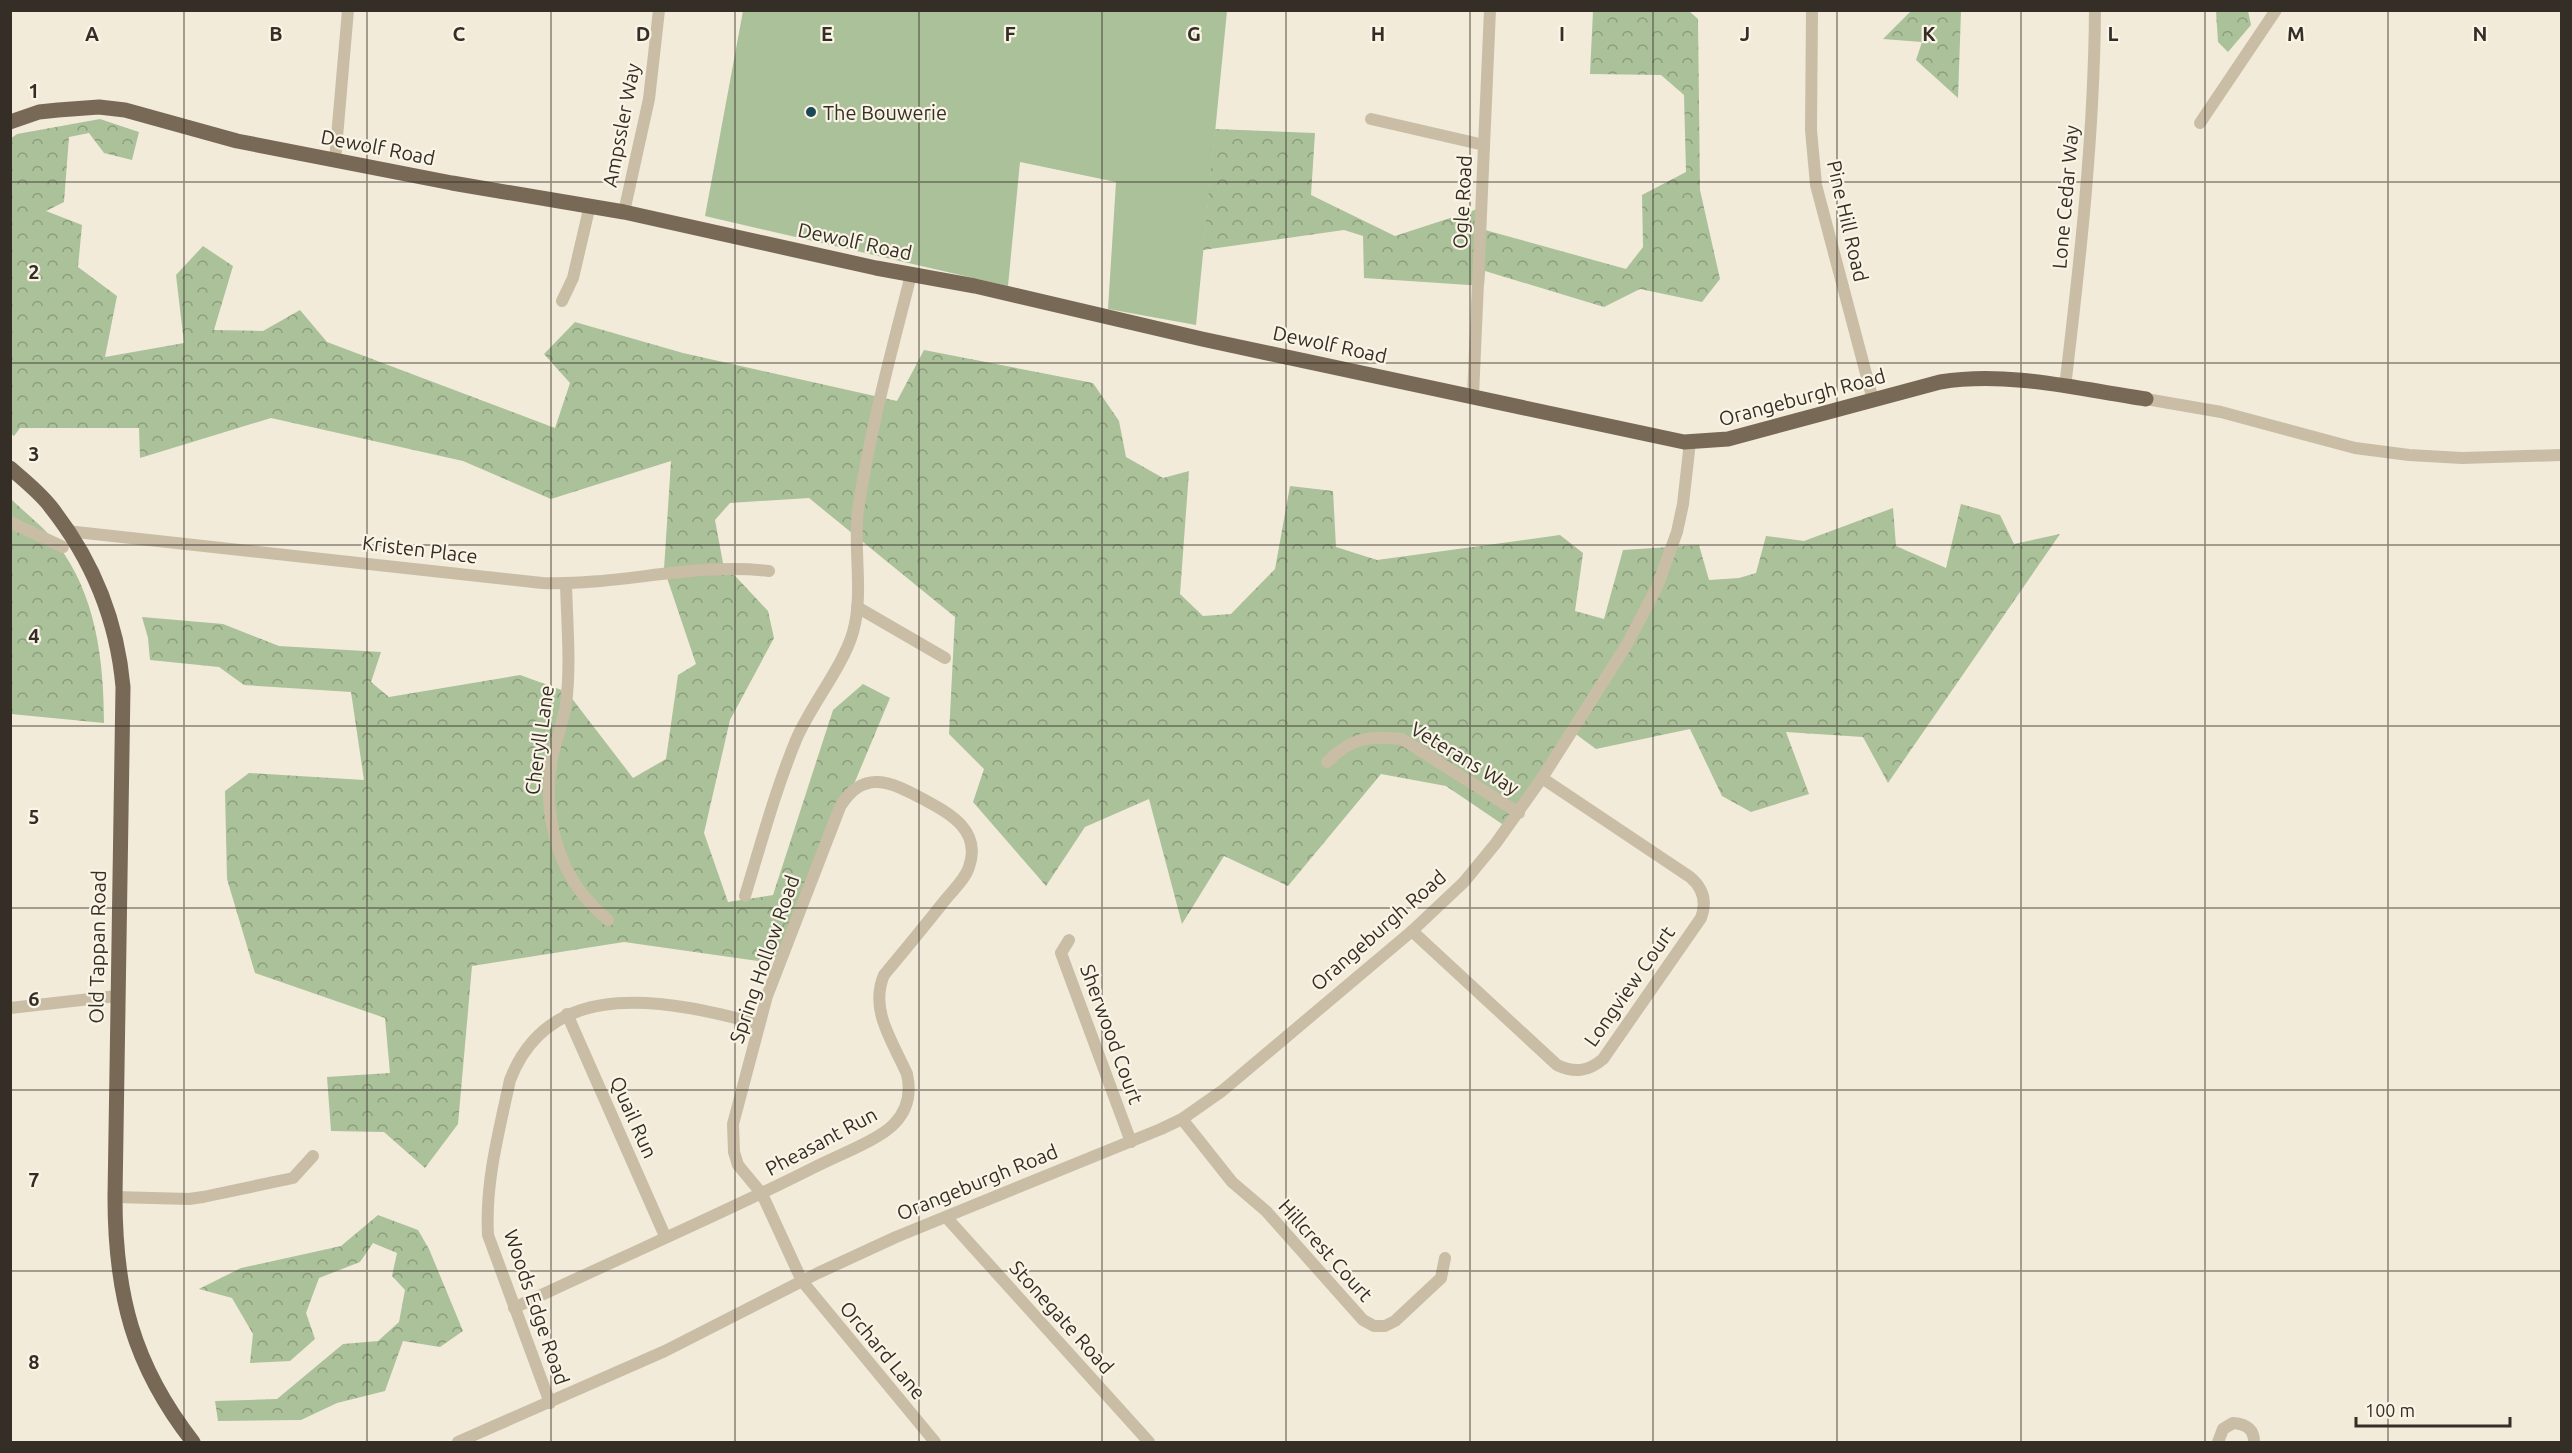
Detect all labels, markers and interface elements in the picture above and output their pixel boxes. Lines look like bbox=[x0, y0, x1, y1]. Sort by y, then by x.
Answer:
text: A bbox=[85, 22, 99, 45]
text: B bbox=[269, 22, 283, 45]
text: C bbox=[453, 22, 466, 45]
text: D bbox=[636, 22, 650, 45]
text: E bbox=[821, 22, 833, 45]
text: F bbox=[1004, 22, 1016, 45]
text: G bbox=[1187, 22, 1201, 45]
text: H bbox=[1371, 22, 1385, 45]
text: I bbox=[1559, 22, 1565, 45]
text: J bbox=[1740, 22, 1750, 45]
text: K bbox=[1922, 22, 1936, 45]
text: L bbox=[2108, 22, 2119, 45]
text: M bbox=[2287, 22, 2305, 45]
text: N bbox=[2473, 22, 2487, 45]
street label: Ampssler Way bbox=[598, 61, 644, 189]
text: 1 bbox=[28, 79, 40, 102]
place label: The Bouwerie bbox=[823, 101, 947, 124]
marker: The Bouwerie bbox=[804, 105, 818, 119]
street label: Lone Cedar Way bbox=[2047, 124, 2083, 270]
street label: Dewolf Road bbox=[319, 125, 437, 169]
street label: Ogle Road bbox=[1448, 154, 1476, 250]
street label: Pine Hill Road bbox=[1823, 158, 1873, 284]
street label: Dewolf Road bbox=[796, 218, 914, 264]
text: 2 bbox=[28, 260, 40, 283]
street label: Dewolf Road bbox=[1271, 321, 1389, 367]
street label: Orangeburgh Road bbox=[1716, 364, 1888, 430]
text: 3 bbox=[28, 442, 40, 465]
street label: Kristen Place bbox=[361, 531, 479, 567]
text: 4 bbox=[28, 624, 40, 647]
street label: Cheryll Lane bbox=[520, 684, 558, 796]
street label: Veterans Way bbox=[1407, 717, 1524, 800]
text: 5 bbox=[28, 805, 40, 828]
street label: Orangeburgh Road bbox=[1306, 865, 1450, 995]
street label: Old Tappan Road bbox=[84, 870, 110, 1024]
street label: Spring Hollow Road bbox=[724, 872, 804, 1046]
street label: Longview Court bbox=[1579, 921, 1679, 1050]
street label: Sherwood Court bbox=[1076, 961, 1148, 1107]
text: 6 bbox=[28, 987, 40, 1010]
street label: Quail Run bbox=[606, 1072, 662, 1162]
street label: Pheasant Run bbox=[761, 1102, 881, 1180]
street label: Orangeburgh Road bbox=[893, 1139, 1061, 1225]
text: 7 bbox=[28, 1168, 40, 1191]
street label: Hillcrest Court bbox=[1274, 1194, 1378, 1306]
street label: Woods Edge Road bbox=[500, 1226, 574, 1388]
street label: Stonegate Road bbox=[1005, 1256, 1119, 1378]
street label: Orchard Lane bbox=[835, 1296, 931, 1404]
text: 8 bbox=[28, 1350, 40, 1373]
scale bar bbox=[2356, 1390, 2510, 1428]
text: 100 m bbox=[2365, 1400, 2415, 1420]

